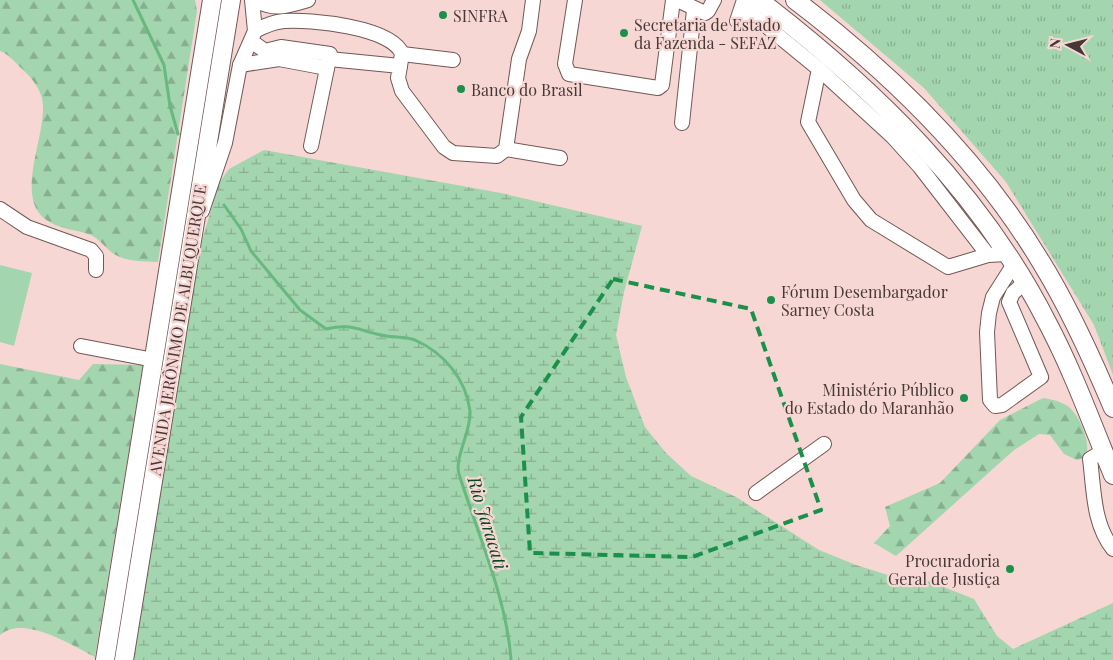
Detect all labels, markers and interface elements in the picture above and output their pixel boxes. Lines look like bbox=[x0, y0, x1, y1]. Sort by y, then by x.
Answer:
place label: SINFRA bbox=[453, 5, 509, 26]
marker: SINFRA bbox=[437, 9, 449, 21]
place label: Secretaria de Estado da Fazenda - SEFAZ bbox=[634, 14, 781, 53]
north arrow bbox=[1043, 20, 1093, 70]
marker: Secretaria de Estado da Fazenda - SEFAZ bbox=[618, 27, 630, 39]
text: N bbox=[1045, 37, 1065, 50]
place label: Banco do Brasil bbox=[471, 79, 583, 100]
marker: Banco do Brasil bbox=[455, 83, 467, 95]
street label: AVENIDA JERÔNIMO DE ALBUQUERQUE bbox=[143, 183, 210, 478]
place label: Fórum Desembargador Sarney Costa bbox=[781, 281, 948, 320]
marker: Fórum Desembargador Sarney Costa bbox=[765, 294, 777, 306]
place label: Ministério Público do Estado do Maranhão bbox=[785, 379, 954, 418]
marker: Ministério Público do Estado do Maranhão bbox=[958, 392, 970, 404]
water label: Rio Jaracati bbox=[462, 473, 514, 573]
place label: Procuradoria Geral de Justiça bbox=[888, 550, 1000, 589]
marker: Procuradoria Geral de Justiça bbox=[1004, 563, 1016, 575]

